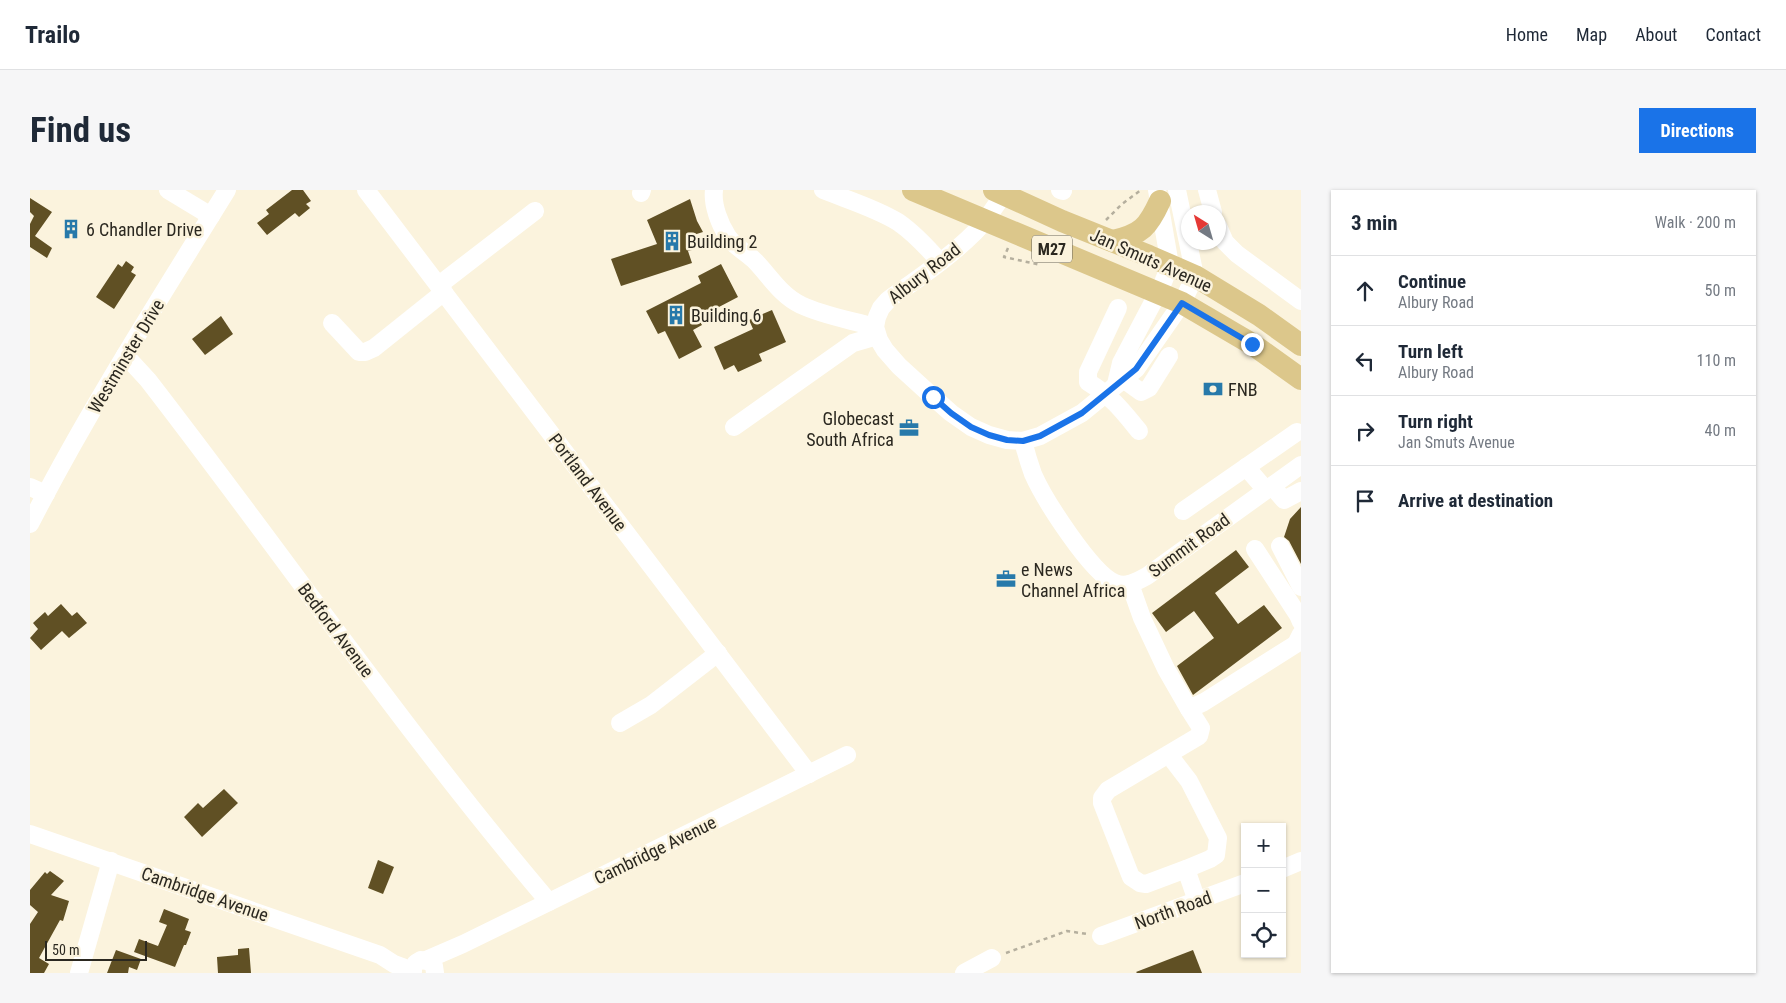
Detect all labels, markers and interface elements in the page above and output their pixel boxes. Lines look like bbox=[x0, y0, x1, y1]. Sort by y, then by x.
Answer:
text: Trailo bbox=[25, 21, 80, 49]
text: Home bbox=[1506, 24, 1548, 45]
text: Map bbox=[1576, 24, 1607, 45]
text: About bbox=[1635, 24, 1677, 45]
text: Contact bbox=[1705, 24, 1761, 45]
button: Directions bbox=[1639, 108, 1756, 153]
text: Find us bbox=[30, 110, 131, 151]
north arrow bbox=[1181, 205, 1226, 250]
text: 3 min bbox=[1351, 211, 1398, 235]
text: Walk · 200 m bbox=[1655, 213, 1736, 232]
building icon: 6 Chandler Drive bbox=[60, 218, 82, 240]
place label: 6 Chandler Drive bbox=[86, 219, 202, 240]
street label: Jan Smuts Avenue bbox=[1087, 224, 1215, 296]
building icon: Building 2 bbox=[661, 230, 683, 252]
place label: Building 2 bbox=[687, 231, 758, 252]
road number: M27 bbox=[1032, 236, 1072, 262]
street label: Albury Road bbox=[884, 238, 964, 308]
text: Continue bbox=[1398, 270, 1466, 293]
icon: ahead bbox=[1351, 277, 1379, 305]
text: 50 m bbox=[1704, 281, 1736, 300]
text: Albury Road bbox=[1398, 293, 1474, 312]
street label: Westminster Drive bbox=[84, 295, 168, 417]
building icon: Building 6 bbox=[665, 304, 687, 326]
place label: Building 6 bbox=[691, 305, 761, 326]
route end bbox=[1241, 333, 1264, 356]
text: Turn left bbox=[1398, 340, 1463, 363]
icon: left bbox=[1351, 347, 1379, 375]
text: 110 m bbox=[1697, 351, 1736, 370]
text: Albury Road bbox=[1398, 363, 1474, 382]
bank icon: FNB bbox=[1202, 378, 1224, 400]
place label: FNB bbox=[1228, 379, 1258, 400]
route start bbox=[922, 386, 945, 409]
place label: Globecast South Africa bbox=[806, 408, 894, 450]
text: Turn right bbox=[1398, 410, 1473, 433]
office icon: Globecast South Africa bbox=[898, 417, 920, 439]
icon: right bbox=[1351, 417, 1379, 445]
text: 40 m bbox=[1704, 421, 1736, 440]
street label: Portland Avenue bbox=[545, 429, 631, 535]
text: Jan Smuts Avenue bbox=[1398, 433, 1515, 452]
icon: arrive bbox=[1351, 487, 1379, 515]
text: Arrive at destination bbox=[1398, 489, 1553, 512]
street label: Summit Road bbox=[1144, 509, 1234, 581]
place label: e News Channel Africa bbox=[1021, 559, 1125, 601]
office icon: e News Channel Africa bbox=[995, 568, 1017, 590]
street label: Bedford Avenue bbox=[294, 579, 378, 681]
street label: Cambridge Avenue bbox=[591, 811, 719, 889]
map controls bbox=[1241, 823, 1286, 958]
button: + bbox=[1241, 823, 1286, 868]
street label: Cambridge Avenue bbox=[139, 862, 271, 926]
button: − bbox=[1241, 868, 1286, 913]
street label: North Road bbox=[1132, 886, 1214, 934]
button: locate bbox=[1241, 913, 1286, 958]
scale bar bbox=[45, 938, 148, 961]
text: 50 m bbox=[52, 942, 80, 958]

